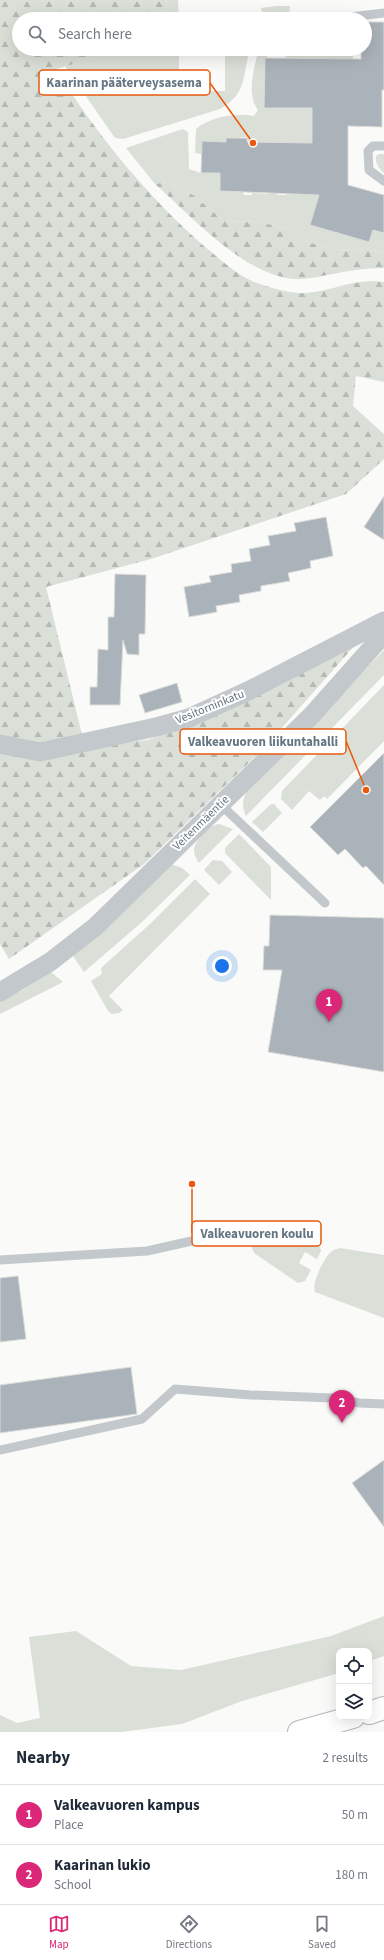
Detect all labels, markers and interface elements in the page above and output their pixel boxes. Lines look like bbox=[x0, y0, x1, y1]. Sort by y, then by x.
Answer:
search box bbox=[12, 12, 372, 56]
icon: search bbox=[26, 23, 48, 45]
text: Search here bbox=[58, 24, 132, 45]
callout: Kaarinan pääterveysasema bbox=[39, 70, 210, 95]
text: Kaarinan pääterveysasema bbox=[46, 74, 202, 92]
street label: Vesitorninkatu bbox=[173, 685, 247, 729]
callout: Valkeavuoren liikuntahalli bbox=[180, 729, 346, 754]
text: Valkeavuoren liikuntahalli bbox=[187, 733, 338, 751]
street label: Veitenmäentie bbox=[169, 792, 233, 854]
your location bbox=[212, 956, 232, 976]
pin: 1 bbox=[316, 989, 342, 1022]
callout: Valkeavuoren koulu bbox=[192, 1221, 321, 1246]
text: Valkeavuoren koulu bbox=[199, 1225, 314, 1243]
pin: 2 bbox=[329, 1390, 355, 1423]
map controls bbox=[336, 1648, 372, 1720]
button: locate bbox=[336, 1648, 372, 1684]
button: layers bbox=[336, 1684, 372, 1720]
text: Nearby bbox=[16, 1746, 70, 1770]
text: 2 results bbox=[323, 1749, 368, 1767]
text: Valkeavuoren kampus bbox=[54, 1795, 200, 1816]
text: 1 bbox=[26, 1806, 32, 1824]
text: 50 m bbox=[342, 1806, 368, 1824]
text: Place bbox=[54, 1816, 83, 1834]
text: Kaarinan lukio bbox=[54, 1855, 151, 1876]
text: 2 bbox=[26, 1866, 32, 1884]
text: 180 m bbox=[335, 1866, 368, 1884]
text: School bbox=[54, 1876, 91, 1894]
tab: Map bbox=[48, 1913, 70, 1952]
tab: Directions bbox=[166, 1913, 212, 1952]
tab: Saved bbox=[308, 1913, 336, 1952]

